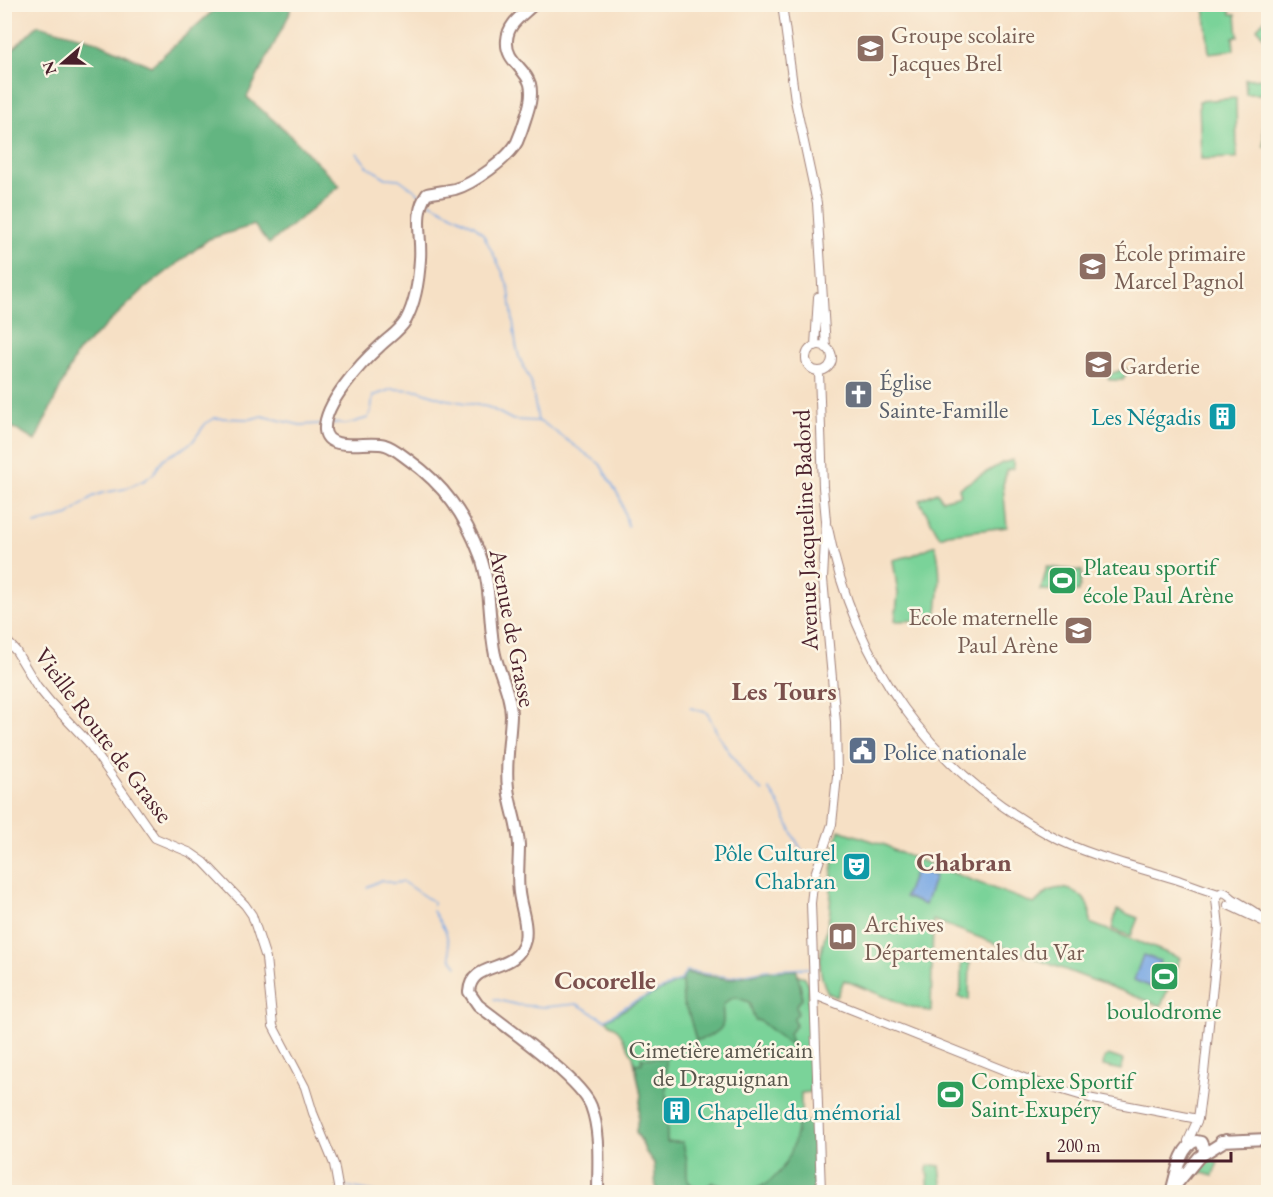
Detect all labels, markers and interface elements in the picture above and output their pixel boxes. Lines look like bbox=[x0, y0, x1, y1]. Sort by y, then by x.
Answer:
place label: Groupe scolaire Jacques Brel bbox=[889, 19, 1035, 78]
school or university icon: Groupe scolaire Jacques Brel bbox=[854, 32, 886, 64]
north arrow bbox=[33, 33, 93, 93]
text: N bbox=[37, 58, 61, 78]
place label: École primaire Marcel Pagnol bbox=[1114, 237, 1246, 296]
school or university icon: École primaire Marcel Pagnol bbox=[1077, 250, 1109, 282]
school or university icon: Garderie bbox=[1083, 349, 1115, 381]
place label: Garderie bbox=[1120, 350, 1200, 381]
place label: Église Sainte-Famille bbox=[879, 366, 1008, 425]
church icon: Église Sainte-Famille bbox=[842, 379, 874, 411]
building icon: Les Négadis bbox=[1206, 400, 1238, 432]
place label: Les Négadis bbox=[1091, 401, 1201, 432]
street label: Avenue Jacqueline Badord bbox=[785, 408, 825, 652]
street label: Avenue de Grasse bbox=[482, 546, 543, 709]
place label: Plateau sportif école Paul Arène bbox=[1083, 551, 1234, 610]
sports icon: Plateau sportif école Paul Arène bbox=[1046, 564, 1078, 596]
place label: Ecole maternelle Paul Arène bbox=[908, 601, 1058, 660]
school or university icon: Ecole maternelle Paul Arène bbox=[1063, 614, 1095, 646]
street label: Vieille Route de Grasse bbox=[28, 641, 180, 829]
district label: Les Tours bbox=[731, 674, 837, 708]
public building icon: Police nationale bbox=[846, 735, 878, 767]
place label: Police nationale bbox=[883, 736, 1027, 767]
place label: Pôle Culturel Chabran bbox=[714, 837, 836, 896]
district label: Chabran bbox=[916, 845, 1012, 879]
theatre icon: Pôle Culturel Chabran bbox=[841, 850, 873, 882]
place label: Archives Départementales du Var bbox=[863, 908, 1084, 967]
library icon: Archives Départementales du Var bbox=[827, 921, 859, 953]
sports icon: boulodrome bbox=[1148, 961, 1180, 993]
district label: Cocorelle bbox=[554, 963, 656, 997]
place label: boulodrome bbox=[1107, 995, 1221, 1026]
park label: Cimetière américain de Draguignan bbox=[629, 1034, 814, 1093]
place label: Complexe Sportif Saint-Exupéry bbox=[971, 1065, 1137, 1124]
sports icon: Complexe Sportif Saint-Exupéry bbox=[934, 1078, 966, 1110]
building icon: Chapelle du mémorial bbox=[660, 1095, 692, 1127]
place label: Chapelle du mémorial bbox=[697, 1096, 901, 1127]
scale bar bbox=[1048, 1125, 1231, 1163]
text: 200 m bbox=[1057, 1134, 1101, 1157]

